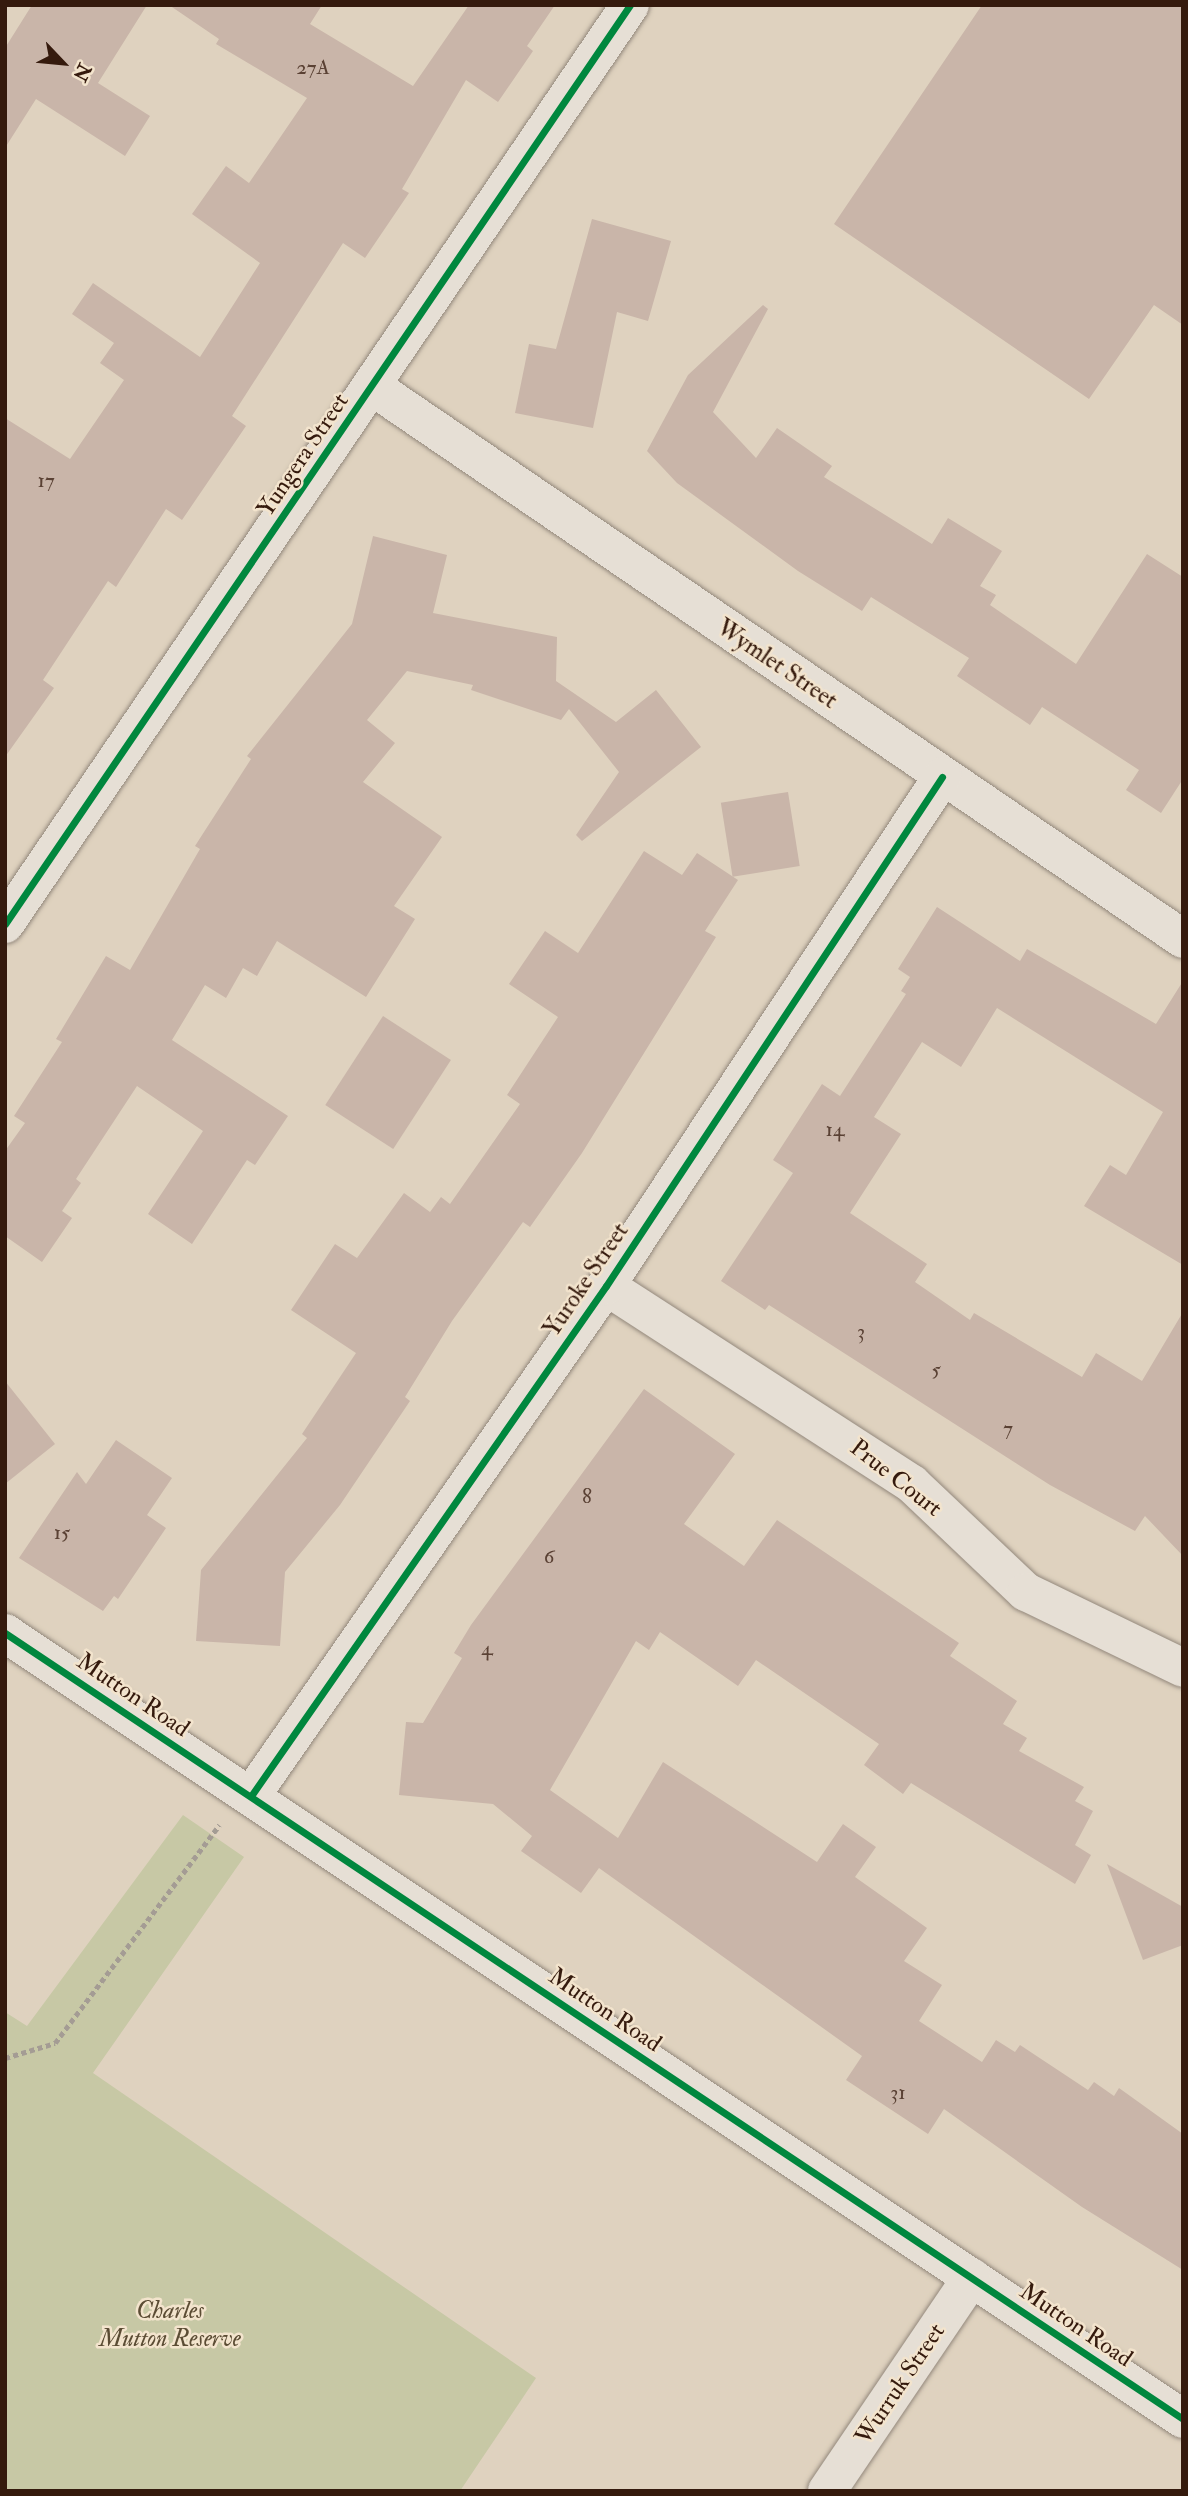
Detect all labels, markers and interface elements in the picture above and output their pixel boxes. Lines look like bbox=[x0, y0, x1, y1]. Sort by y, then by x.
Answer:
north arrow bbox=[28, 28, 98, 98]
house number: 27A bbox=[296, 55, 330, 81]
text: N bbox=[67, 59, 96, 85]
street label: Yungera Street bbox=[251, 388, 355, 522]
house number: 17 bbox=[37, 468, 55, 494]
street label: Wymlet Street bbox=[711, 613, 843, 715]
house number: 14 bbox=[826, 1117, 844, 1143]
street label: Yuroke Street bbox=[537, 1218, 635, 1342]
house number: 3 bbox=[857, 1319, 865, 1345]
house number: 5 bbox=[931, 1357, 941, 1383]
house number: 7 bbox=[1003, 1416, 1013, 1442]
street label: Prue Court bbox=[844, 1433, 948, 1523]
house number: 8 bbox=[582, 1484, 592, 1510]
house number: 15 bbox=[54, 1520, 70, 1546]
house number: 6 bbox=[544, 1544, 554, 1570]
house number: 4 bbox=[481, 1636, 493, 1662]
street label: Mutton Road bbox=[71, 1647, 195, 1743]
street label: Mutton Road bbox=[543, 1962, 667, 2058]
house number: 31 bbox=[890, 2080, 906, 2106]
street label: Mutton Road bbox=[1014, 2277, 1138, 2373]
park label: Charles Mutton Reserve bbox=[99, 2297, 241, 2353]
street label: Wurruk Street bbox=[849, 2318, 951, 2450]

